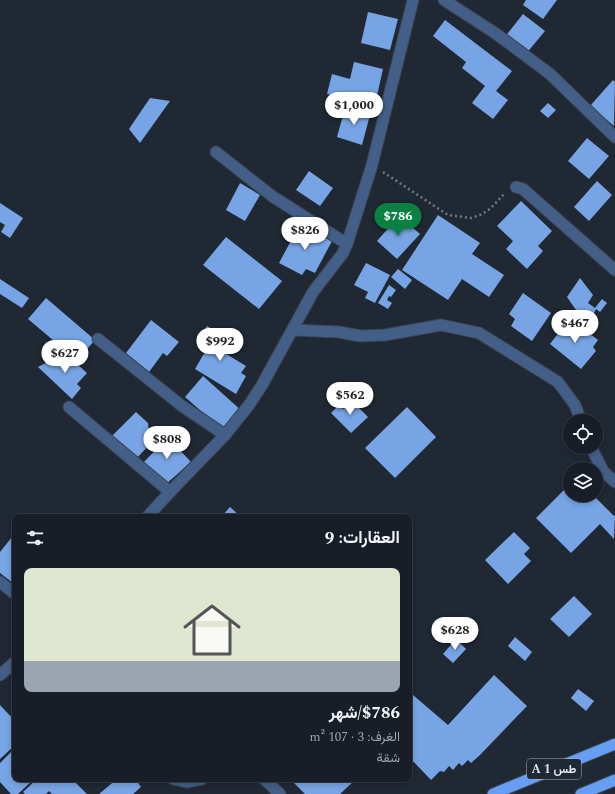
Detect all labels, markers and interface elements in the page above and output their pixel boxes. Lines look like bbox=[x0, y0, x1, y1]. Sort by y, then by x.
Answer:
pin: $1,000 bbox=[321, 92, 387, 126]
text: $1,000 bbox=[334, 95, 374, 115]
pin: $786 bbox=[374, 203, 422, 237]
text: $786 bbox=[383, 206, 413, 226]
pin: $826 bbox=[281, 217, 329, 251]
text: $826 bbox=[290, 220, 320, 240]
pin: $467 bbox=[551, 310, 599, 344]
text: $467 bbox=[560, 313, 590, 333]
pin: $992 bbox=[196, 328, 244, 362]
text: $992 bbox=[205, 331, 235, 351]
pin: $627 bbox=[41, 340, 89, 374]
text: $627 bbox=[50, 343, 80, 363]
pin: $562 bbox=[326, 382, 374, 416]
text: $562 bbox=[335, 385, 365, 405]
map controls bbox=[563, 414, 603, 502]
button: locate bbox=[563, 414, 603, 454]
pin: $808 bbox=[143, 426, 191, 460]
text: $808 bbox=[152, 429, 182, 449]
button: layers bbox=[563, 462, 603, 502]
text: العقارات: 9 bbox=[325, 525, 400, 551]
icon: filters bbox=[24, 527, 46, 549]
icon: home bbox=[176, 594, 248, 666]
pin: $628 bbox=[431, 617, 479, 651]
text: $628 bbox=[440, 620, 470, 640]
text: $786/شهر bbox=[329, 700, 400, 726]
text: الغرف: 3 · 107 m² bbox=[310, 727, 400, 747]
text: شقة bbox=[377, 748, 400, 768]
road number: A 1 طس bbox=[527, 759, 581, 779]

